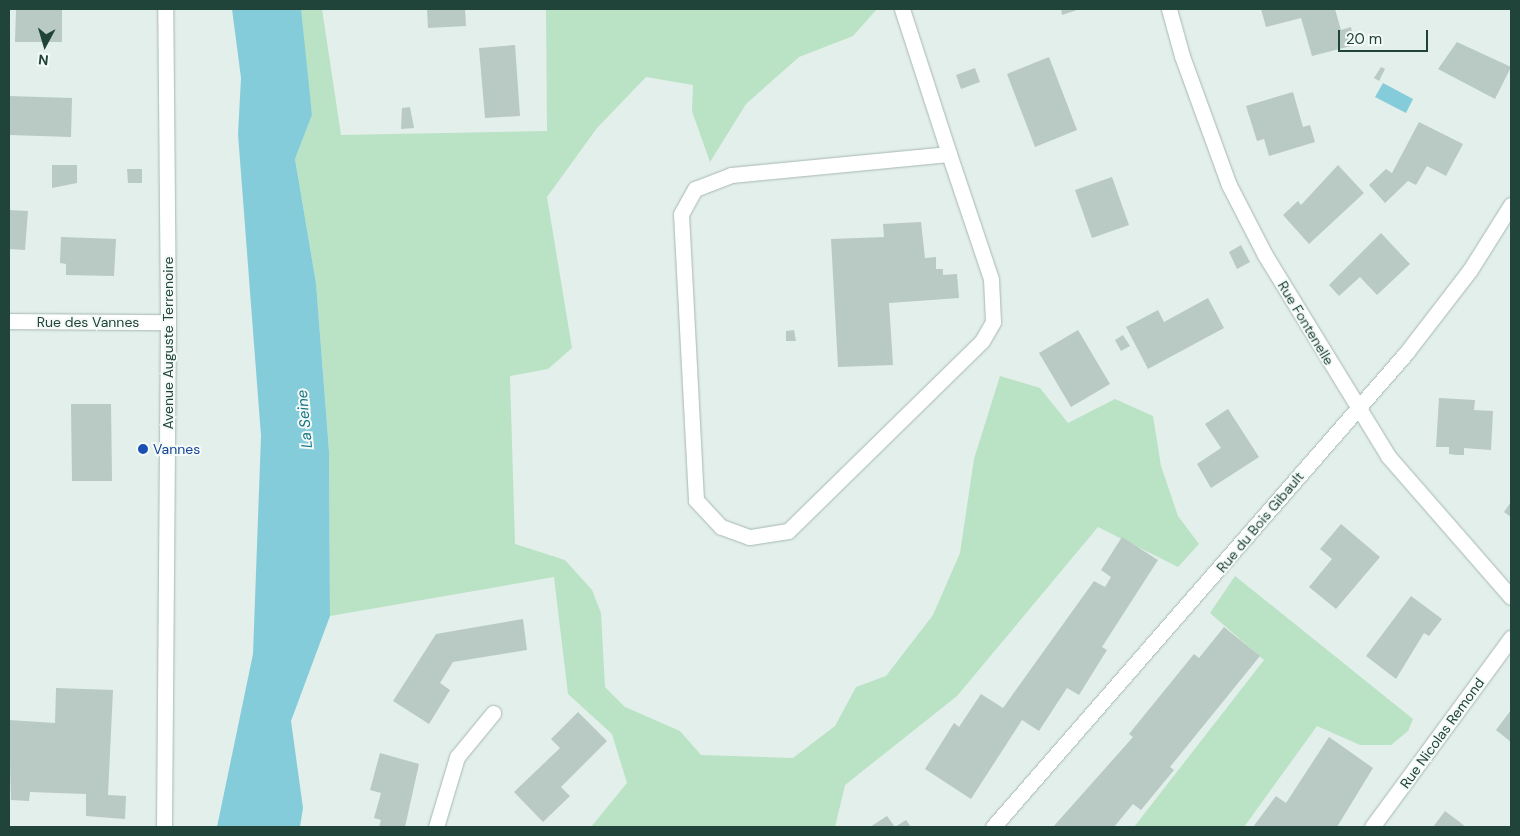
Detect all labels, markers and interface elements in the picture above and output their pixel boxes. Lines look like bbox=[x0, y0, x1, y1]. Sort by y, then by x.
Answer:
north arrow bbox=[20, 20, 70, 70]
scale bar bbox=[1340, 20, 1430, 52]
text: 20 m bbox=[1346, 29, 1382, 49]
text: N bbox=[37, 50, 49, 69]
street label: Avenue Auguste Terrenoire bbox=[160, 256, 176, 430]
street label: Rue Fontenelle bbox=[1274, 278, 1338, 368]
street label: Rue des Vannes bbox=[37, 314, 139, 330]
water label: La Seine bbox=[293, 389, 317, 449]
place label: Vannes bbox=[153, 441, 200, 457]
marker: Vannes bbox=[137, 443, 149, 455]
street label: Rue du Bois Gibault bbox=[1213, 468, 1307, 576]
street label: Rue Nicolas Remond bbox=[1396, 675, 1488, 791]

